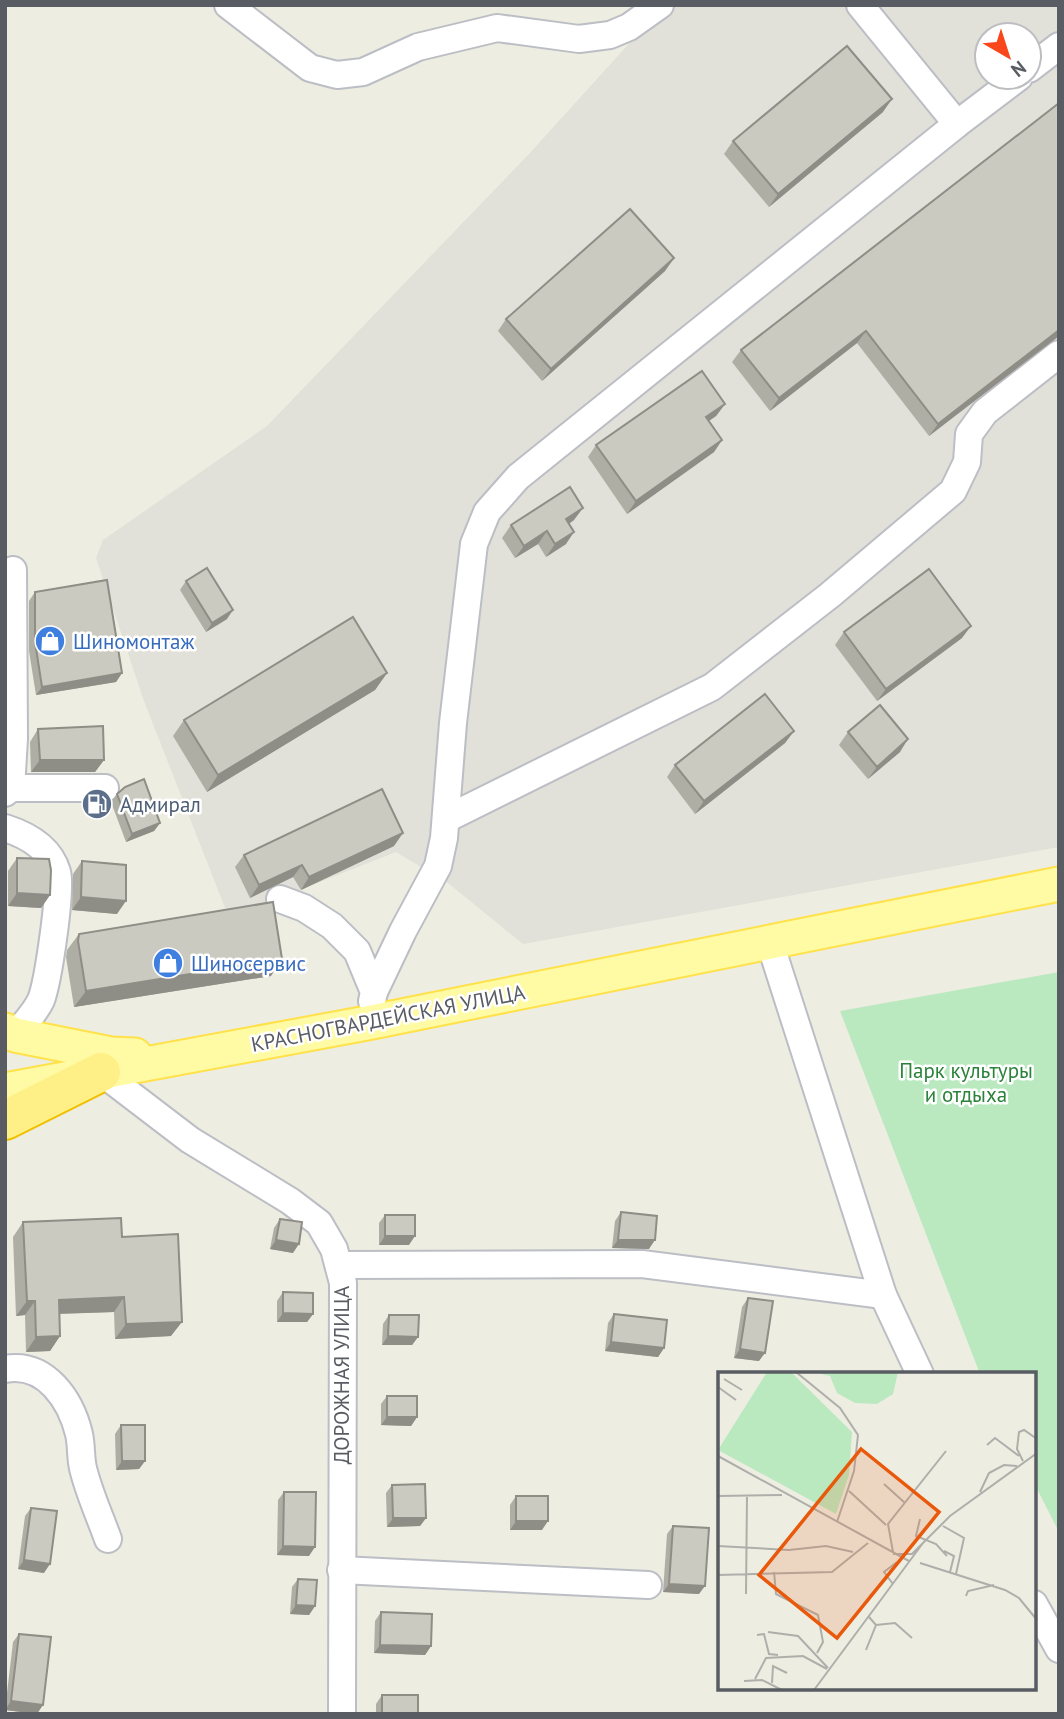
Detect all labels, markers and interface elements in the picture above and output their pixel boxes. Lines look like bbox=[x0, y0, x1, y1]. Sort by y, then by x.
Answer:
north arrow bbox=[973, 21, 1043, 91]
text: N bbox=[1006, 56, 1031, 82]
shop icon: Шиномонтаж bbox=[33, 624, 67, 658]
place label: Шиномонтаж bbox=[73, 628, 194, 655]
fuel station icon: Адмирал bbox=[80, 787, 114, 821]
place label: Адмирал bbox=[120, 791, 201, 818]
shop icon: Шиносервис bbox=[151, 946, 185, 980]
place label: Шиносервис bbox=[191, 950, 306, 977]
street label: КРАСНОГВАРДЕЙСКАЯ УЛИЦА bbox=[249, 978, 528, 1058]
park label: Парк культуры и отдыха bbox=[899, 1057, 1033, 1108]
street label: ДОРОЖНАЯ УЛИЦА bbox=[328, 1285, 355, 1464]
inset map bbox=[718, 1372, 1036, 1691]

